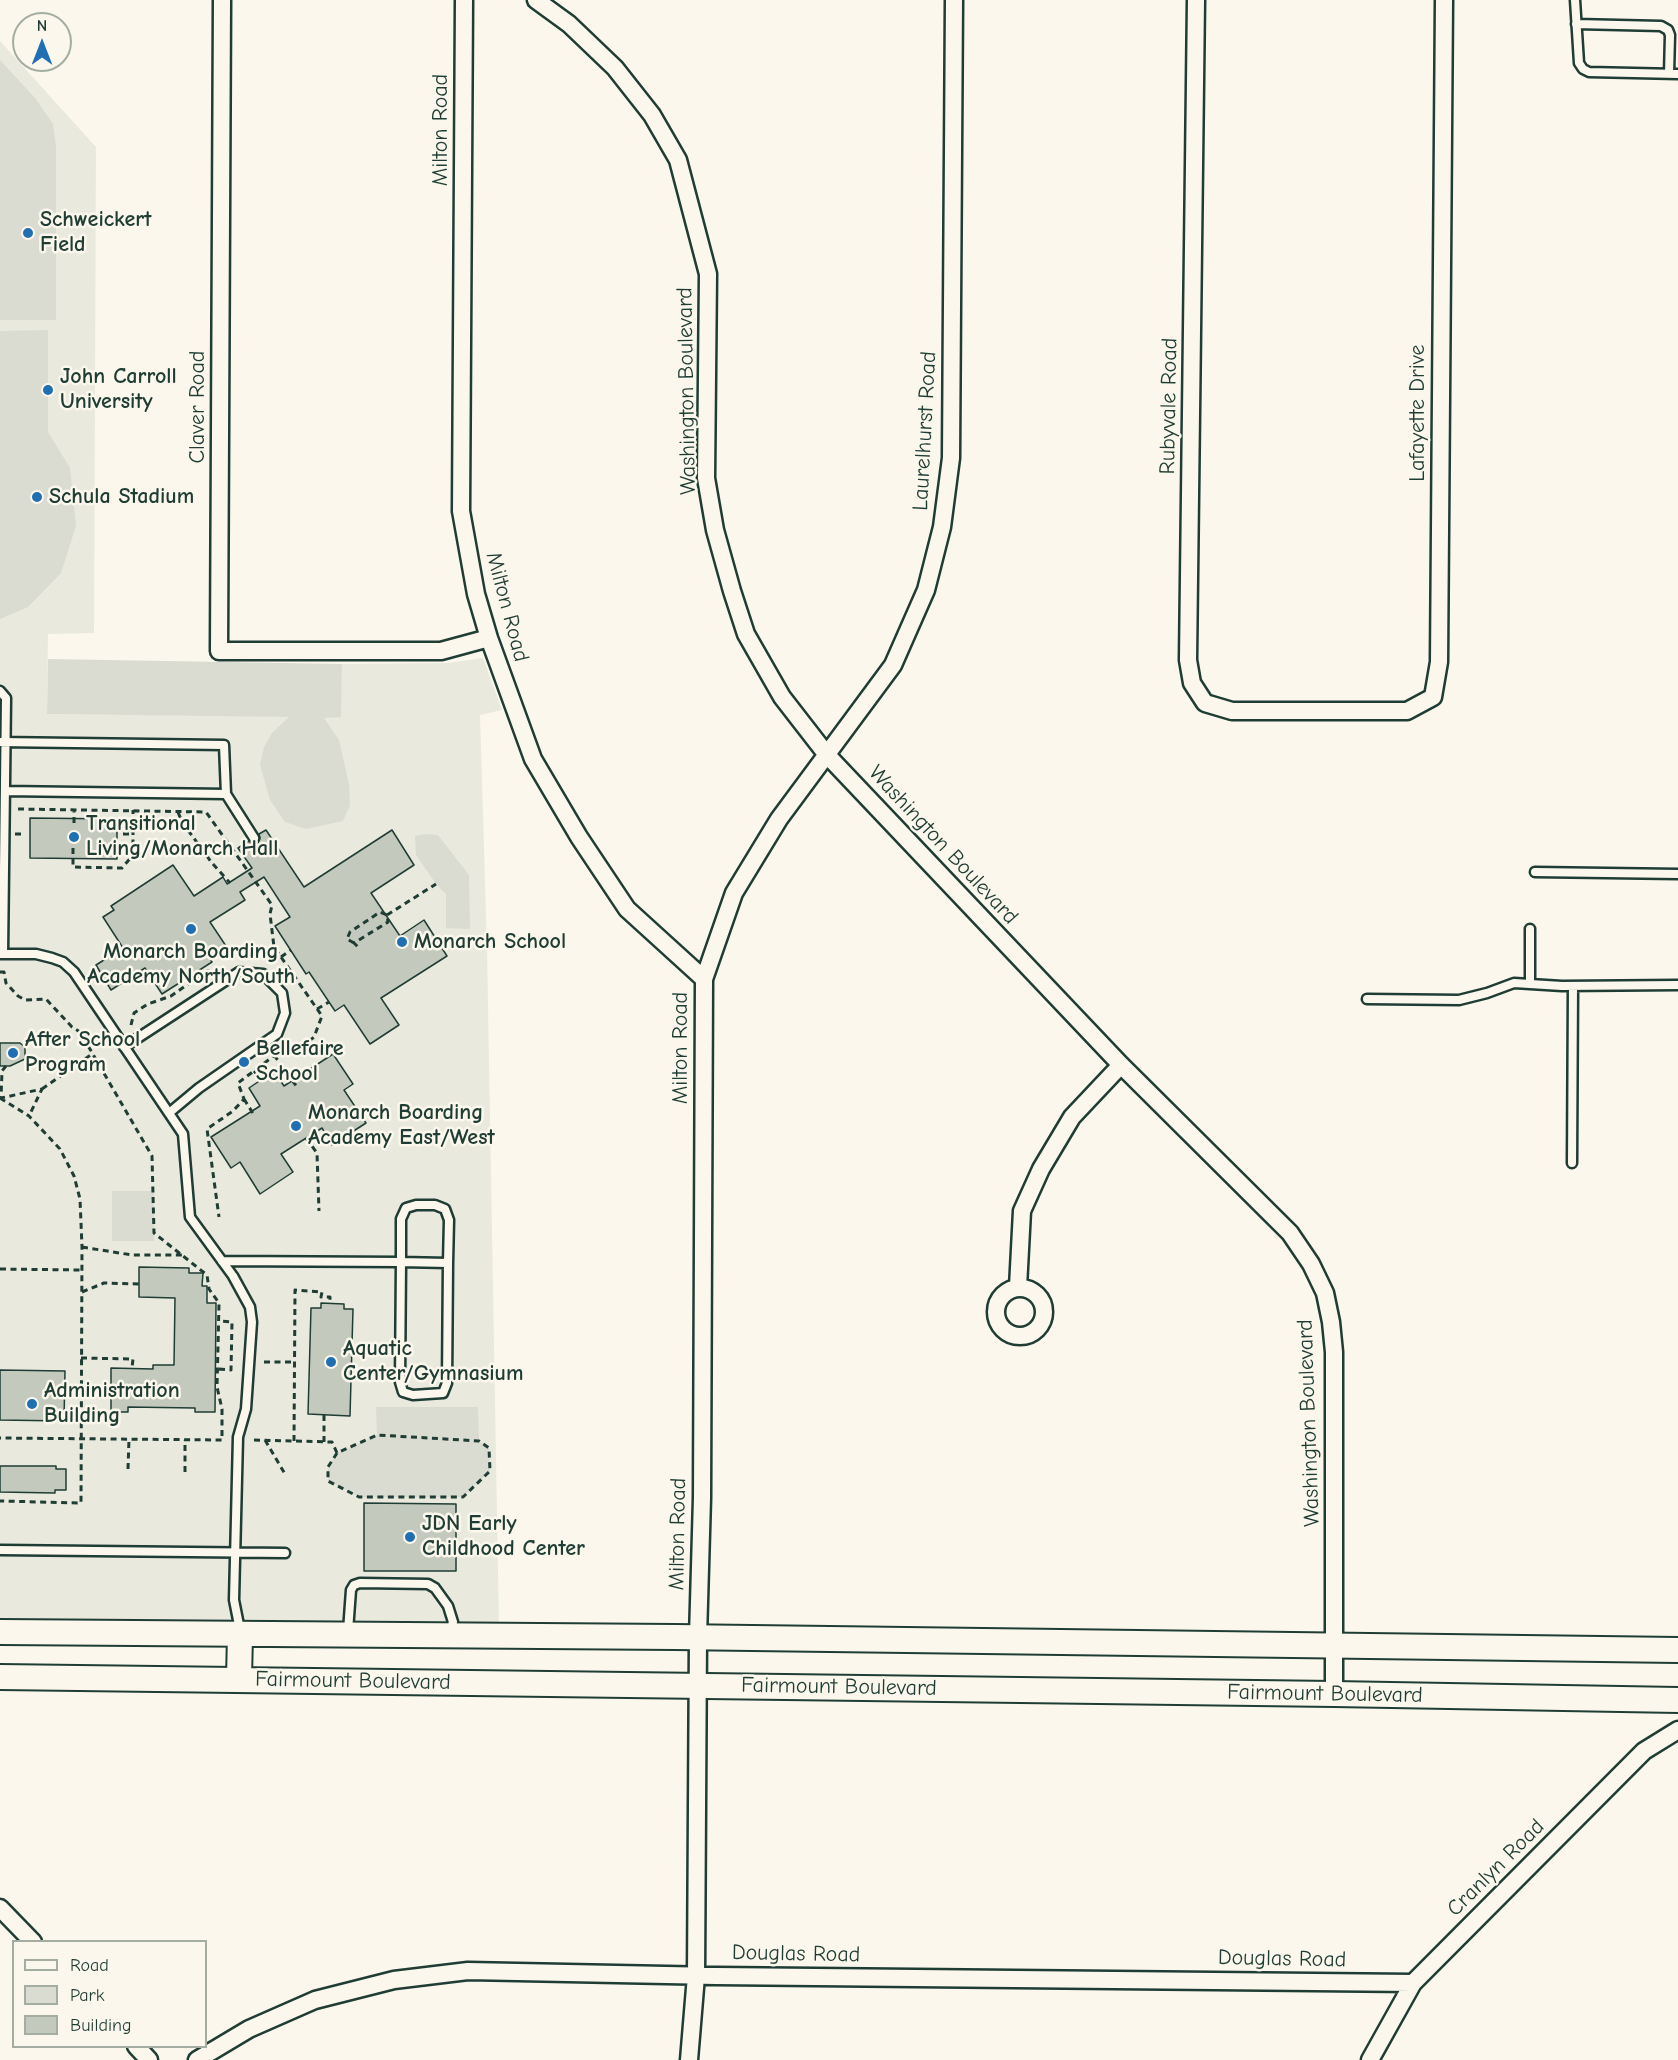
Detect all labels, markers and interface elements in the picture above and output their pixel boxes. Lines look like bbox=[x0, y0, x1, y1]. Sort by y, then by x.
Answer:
north arrow bbox=[12, 12, 72, 72]
text: N bbox=[37, 17, 47, 35]
street label: Milton Road bbox=[428, 74, 454, 186]
place label: Schweickert Field bbox=[40, 207, 151, 258]
marker: Schweickert Field bbox=[21, 226, 35, 240]
street label: Washington Boulevard bbox=[672, 287, 702, 495]
street label: Rubyvale Road bbox=[1155, 337, 1183, 475]
street label: Lafayette Drive bbox=[1405, 344, 1431, 482]
street label: Claver Road bbox=[185, 350, 211, 464]
street label: Laurelhurst Road bbox=[908, 351, 942, 511]
place label: John Carroll University bbox=[60, 364, 177, 416]
marker: John Carroll University bbox=[41, 383, 55, 397]
place label: Schula Stadium bbox=[49, 484, 194, 510]
marker: Schula Stadium bbox=[30, 490, 44, 504]
street label: Milton Road bbox=[480, 549, 534, 665]
street label: Washington Boulevard bbox=[863, 760, 1023, 930]
place label: Transitional Living/Monarch Hall bbox=[86, 811, 278, 862]
marker: Transitional Living/Monarch Hall bbox=[67, 830, 81, 844]
marker: Monarch Boarding Academy North/South bbox=[184, 922, 198, 936]
place label: Monarch School bbox=[414, 929, 566, 955]
marker: Monarch School bbox=[395, 935, 409, 949]
place label: Monarch Boarding Academy North/South bbox=[87, 939, 295, 990]
street label: Milton Road bbox=[668, 992, 694, 1104]
place label: After School Program bbox=[25, 1027, 140, 1078]
place label: Bellefaire School bbox=[256, 1036, 344, 1088]
marker: After School Program bbox=[6, 1046, 20, 1060]
marker: Bellefaire School bbox=[237, 1055, 251, 1069]
place label: Monarch Boarding Academy East/West bbox=[308, 1100, 495, 1152]
marker: Monarch Boarding Academy East/West bbox=[289, 1119, 303, 1133]
street label: Washington Boulevard bbox=[1292, 1319, 1326, 1527]
place label: Aquatic Center/Gymnasium bbox=[343, 1336, 523, 1388]
marker: Aquatic Center/Gymnasium bbox=[324, 1355, 338, 1369]
place label: Administration Building bbox=[44, 1378, 180, 1430]
marker: Administration Building bbox=[25, 1397, 39, 1411]
street label: Milton Road bbox=[664, 1478, 692, 1590]
place label: JDN Early Childhood Center bbox=[422, 1511, 585, 1562]
marker: JDN Early Childhood Center bbox=[403, 1530, 417, 1544]
street label: Fairmount Boulevard bbox=[255, 1666, 451, 1696]
street label: Fairmount Boulevard bbox=[741, 1672, 937, 1702]
street label: Fairmount Boulevard bbox=[1227, 1679, 1423, 1709]
street label: Cranlyn Road bbox=[1442, 1814, 1550, 1922]
legend bbox=[12, 1940, 207, 2048]
street label: Douglas Road bbox=[732, 1940, 860, 1968]
street label: Douglas Road bbox=[1218, 1945, 1346, 1973]
text: Road bbox=[70, 1955, 109, 1976]
text: Park bbox=[70, 1985, 104, 2006]
text: Building bbox=[70, 2015, 132, 2036]

